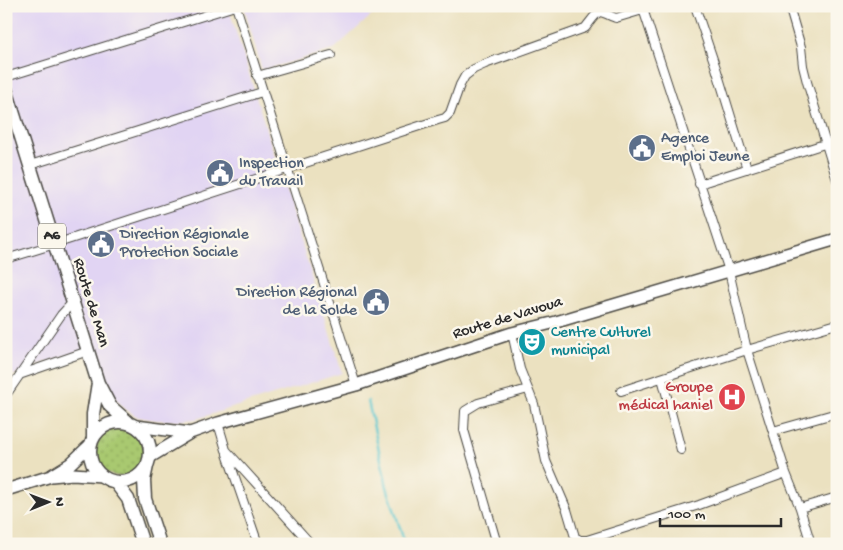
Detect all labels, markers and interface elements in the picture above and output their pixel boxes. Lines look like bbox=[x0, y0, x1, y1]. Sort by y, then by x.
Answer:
place label: Agence Emploi Jeune bbox=[661, 130, 750, 167]
public building icon: Agence Emploi Jeune bbox=[627, 133, 657, 163]
place label: Inspection du Travail bbox=[239, 155, 304, 192]
public building icon: Inspection du Travail bbox=[205, 158, 235, 188]
road number: A6 bbox=[38, 224, 66, 248]
place label: Direction Régionale Protection Sociale bbox=[119, 226, 249, 263]
public building icon: Direction Régionale Protection Sociale bbox=[86, 229, 116, 259]
street label: Route de Man bbox=[67, 256, 113, 350]
place label: Direction Régional de la Solde bbox=[236, 284, 358, 321]
public building icon: Direction Régional de la Solde bbox=[361, 287, 391, 317]
street label: Route de Vavoua bbox=[451, 293, 566, 345]
place label: Centre Culturel municipal bbox=[551, 324, 651, 361]
theatre icon: Centre Culturel municipal bbox=[517, 327, 547, 357]
place label: Groupe médical haniel bbox=[619, 379, 714, 416]
hospital icon: Groupe médical haniel bbox=[717, 382, 747, 412]
north arrow bbox=[22, 478, 72, 528]
scale bar bbox=[660, 495, 782, 527]
text: N bbox=[50, 497, 67, 507]
text: 100 m bbox=[667, 506, 706, 524]

